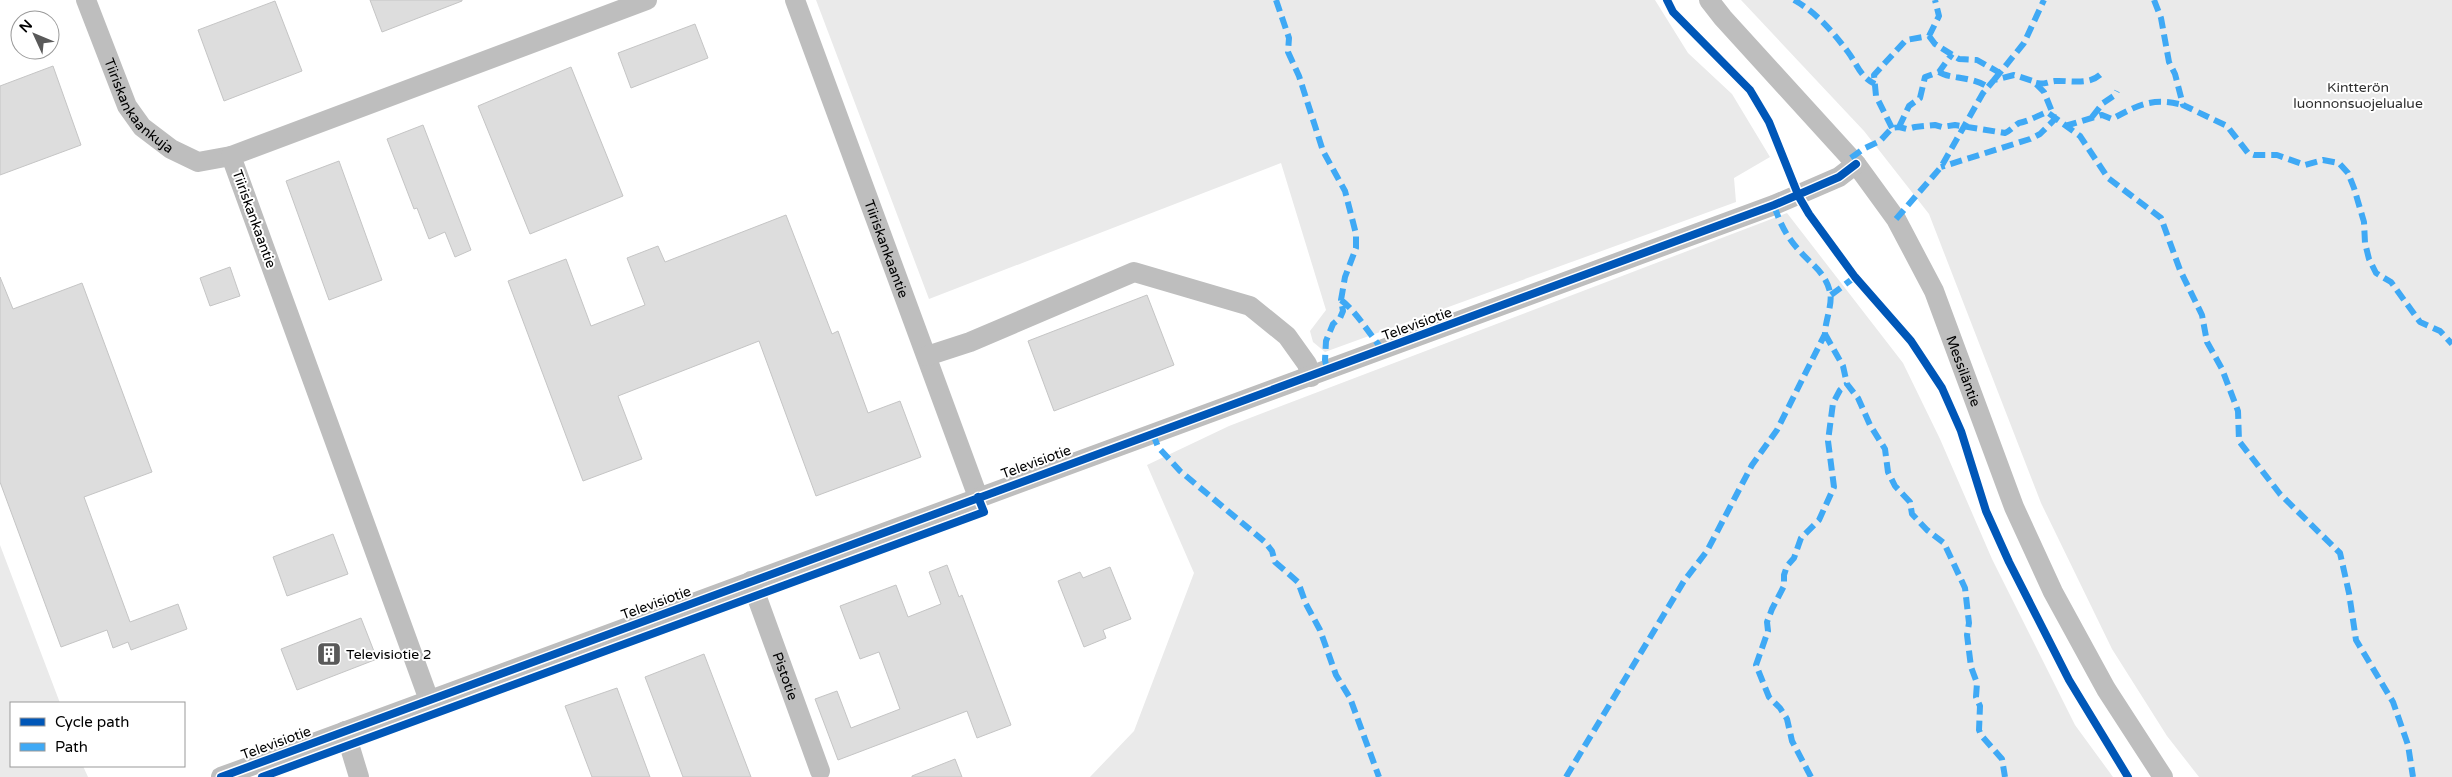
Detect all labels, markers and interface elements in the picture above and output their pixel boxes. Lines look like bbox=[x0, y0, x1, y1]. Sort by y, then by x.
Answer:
north arrow bbox=[10, 10, 60, 60]
text: N bbox=[16, 16, 36, 36]
street label: Tiiriskankaankuja bbox=[101, 56, 177, 157]
park label: Kintterön luonnonsuojelualue bbox=[2293, 79, 2423, 112]
street label: Tiiriskankaantie bbox=[228, 168, 280, 270]
street label: Tiiriskankaantie bbox=[861, 197, 912, 300]
street label: Televisiotie bbox=[1380, 303, 1454, 345]
street label: Messiläntie bbox=[1943, 333, 1985, 409]
street label: Televisiotie bbox=[999, 441, 1073, 483]
street label: Televisiotie bbox=[619, 582, 693, 624]
building icon: Televisiotie 2 bbox=[316, 641, 342, 667]
place label: Televisiotie 2 bbox=[346, 646, 432, 663]
street label: Pistotie bbox=[769, 650, 802, 702]
legend bbox=[10, 702, 185, 767]
text: Cycle path bbox=[55, 713, 129, 731]
street label: Televisiotie bbox=[239, 722, 313, 764]
text: Path bbox=[55, 738, 88, 756]

